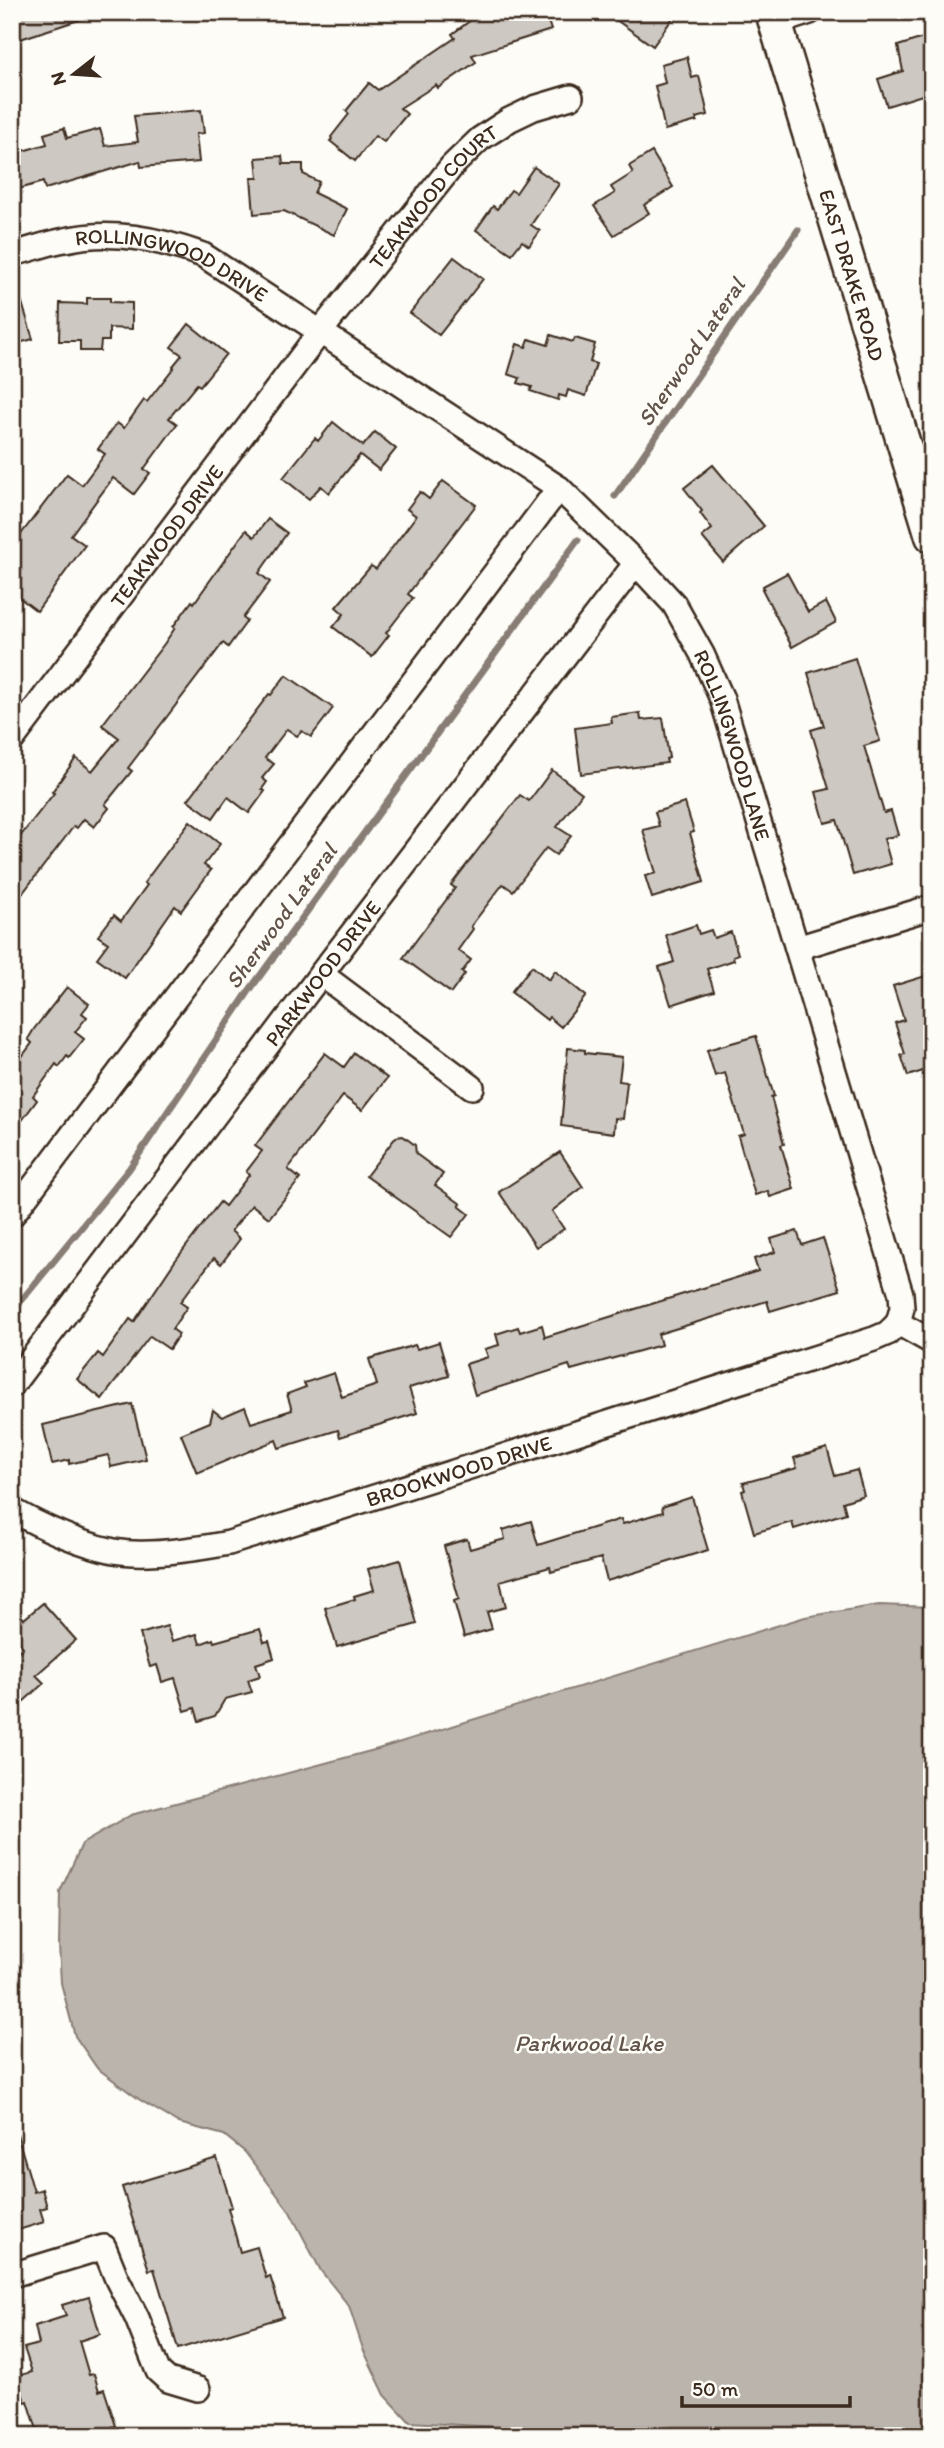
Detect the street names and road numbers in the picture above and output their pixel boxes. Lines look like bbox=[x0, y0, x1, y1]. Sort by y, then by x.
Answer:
street label: TEAKWOOD COURT bbox=[363, 119, 502, 273]
street label: EAST DRAKE ROAD bbox=[814, 186, 890, 364]
street label: ROLLINGWOOD DRIVE bbox=[73, 223, 273, 307]
street label: TEAKWOOD DRIVE bbox=[104, 459, 228, 612]
street label: ROLLINGWOOD LANE bbox=[689, 645, 776, 843]
street label: PARKWOOD DRIVE bbox=[259, 895, 386, 1050]
street label: BROOKWOOD DRIVE bbox=[363, 1429, 554, 1511]

